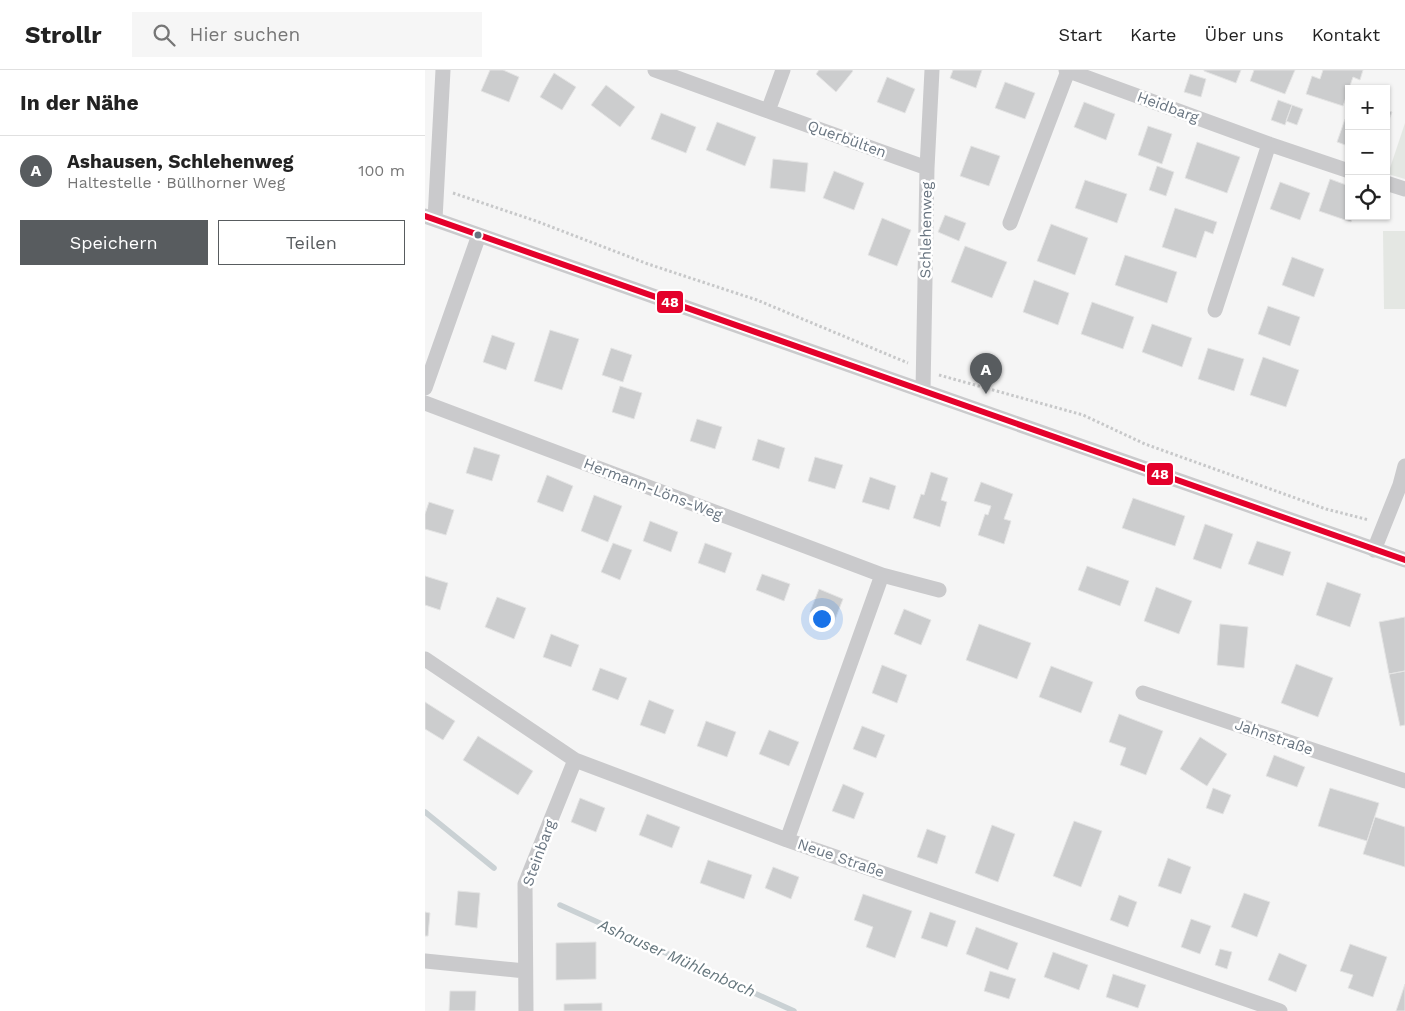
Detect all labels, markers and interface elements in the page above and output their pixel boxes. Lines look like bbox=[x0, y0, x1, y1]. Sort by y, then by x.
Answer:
search box bbox=[132, 12, 482, 57]
text: Strollr bbox=[25, 21, 102, 49]
icon: search bbox=[150, 21, 178, 49]
text: Hier suchen bbox=[190, 23, 300, 46]
text: Start bbox=[1058, 24, 1102, 45]
text: Karte bbox=[1130, 24, 1177, 45]
text: Über uns bbox=[1205, 24, 1284, 45]
text: Kontakt bbox=[1312, 24, 1380, 45]
map controls bbox=[1345, 85, 1390, 220]
button: + bbox=[1345, 85, 1390, 130]
street label: Heidbarg bbox=[1135, 88, 1201, 127]
text: In der Nähe bbox=[20, 90, 139, 115]
street label: Querbülten bbox=[805, 116, 889, 162]
button: − bbox=[1345, 130, 1390, 175]
text: Ashausen, Schlehenweg bbox=[67, 150, 293, 173]
text: A bbox=[31, 161, 41, 180]
text: 100 m bbox=[358, 161, 405, 180]
text: Haltestelle · Büllhorner Weg bbox=[67, 173, 285, 192]
button: locate bbox=[1345, 175, 1390, 220]
street label: Schlehenweg bbox=[916, 182, 936, 278]
button: Speichern bbox=[20, 220, 208, 265]
button: Teilen bbox=[218, 220, 405, 265]
unlabelled marker bbox=[473, 230, 483, 240]
line badge: 48 bbox=[656, 290, 684, 314]
text: 48 bbox=[661, 294, 679, 310]
pin: A bbox=[970, 353, 1002, 394]
street label: Hermann-Löns-Weg bbox=[581, 454, 725, 524]
line badge: 48 bbox=[1146, 462, 1174, 486]
text: 48 bbox=[1151, 466, 1169, 482]
your location bbox=[809, 606, 835, 632]
street label: Jahnstraße bbox=[1232, 715, 1316, 759]
street label: Steinbarg bbox=[519, 817, 559, 889]
street label: Neue Straße bbox=[795, 835, 887, 881]
water label: Ashauser Mühlenbach bbox=[595, 914, 758, 1001]

